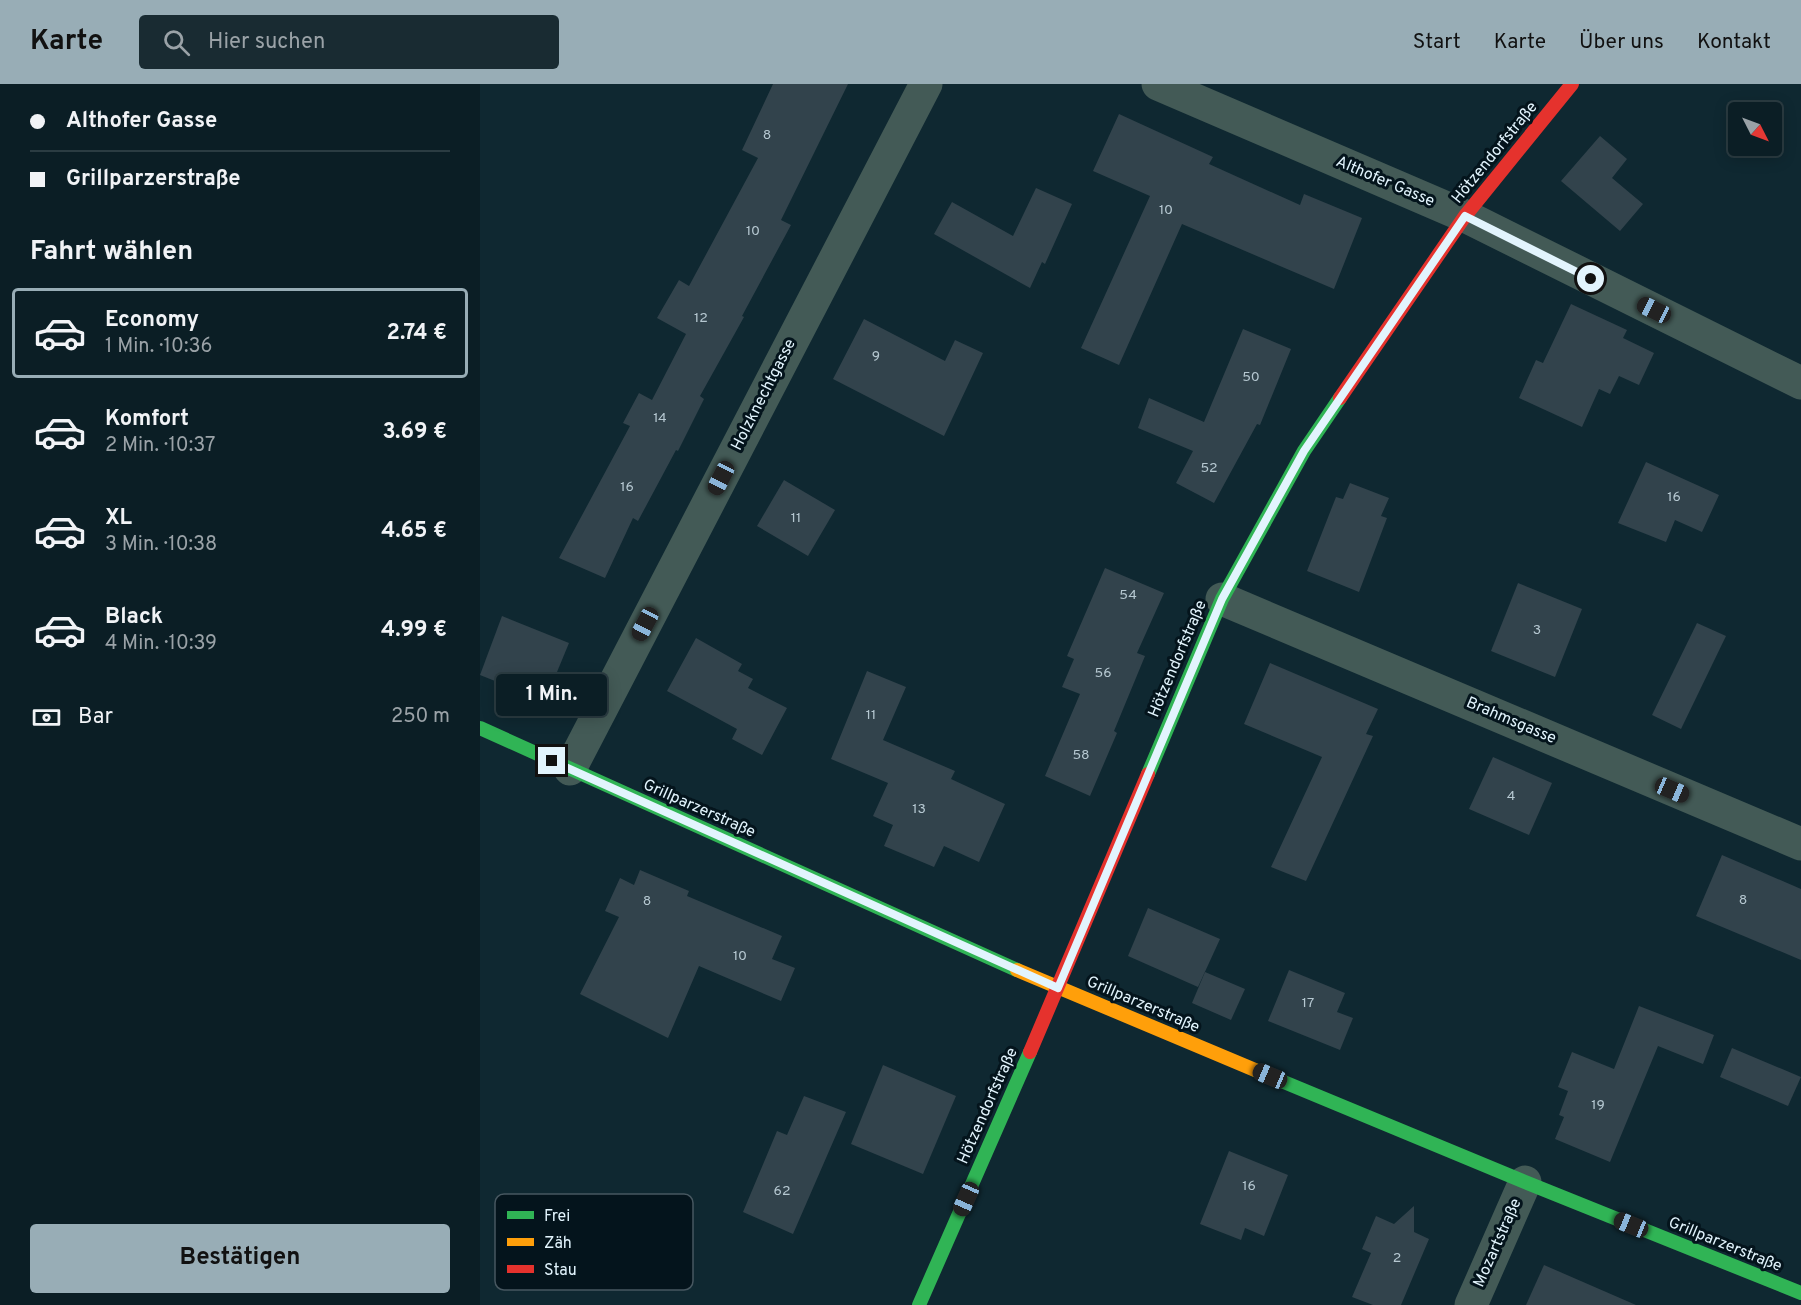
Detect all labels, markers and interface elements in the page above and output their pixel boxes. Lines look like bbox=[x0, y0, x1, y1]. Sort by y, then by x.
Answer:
search box bbox=[139, 15, 559, 69]
text: Karte bbox=[30, 24, 103, 60]
icon: search bbox=[160, 26, 193, 59]
text: Hier suchen bbox=[208, 29, 325, 56]
text: Start bbox=[1413, 29, 1461, 56]
text: Karte bbox=[1494, 29, 1546, 56]
text: Über uns bbox=[1579, 29, 1664, 56]
text: Kontakt bbox=[1697, 29, 1771, 56]
street label: Hötzendorfstraße bbox=[1448, 98, 1542, 208]
north arrow bbox=[1728, 102, 1782, 156]
map controls bbox=[1728, 102, 1782, 156]
text: Althofer Gasse bbox=[66, 108, 217, 135]
house number: 8 bbox=[763, 127, 771, 144]
street label: Althofer Gasse bbox=[1333, 152, 1437, 212]
text: Grillparzerstraße bbox=[66, 166, 240, 193]
house number: 10 bbox=[1159, 202, 1173, 219]
house number: 10 bbox=[746, 223, 760, 240]
text: Fahrt wählen bbox=[30, 235, 193, 269]
route start bbox=[1577, 265, 1604, 292]
car bbox=[1634, 294, 1674, 326]
icon: car bbox=[33, 306, 87, 360]
text: Economy bbox=[105, 307, 199, 334]
house number: 12 bbox=[694, 310, 708, 327]
text: 2.74 € bbox=[386, 320, 447, 347]
text: 1 Min. · 10:36 bbox=[105, 334, 212, 360]
street label: Holzknechtgasse bbox=[727, 336, 801, 454]
house number: 9 bbox=[872, 348, 880, 365]
house number: 50 bbox=[1242, 369, 1260, 386]
icon: car bbox=[33, 405, 87, 459]
text: Komfort bbox=[105, 406, 189, 433]
house number: 14 bbox=[653, 410, 667, 427]
text: 3.69 € bbox=[382, 419, 447, 446]
text: 2 Min. · 10:37 bbox=[105, 433, 215, 459]
car bbox=[705, 458, 737, 498]
house number: 52 bbox=[1200, 460, 1218, 477]
house number: 16 bbox=[620, 479, 634, 496]
house number: 16 bbox=[1667, 489, 1681, 506]
icon: car bbox=[33, 504, 87, 558]
text: XL bbox=[105, 505, 132, 532]
house number: 11 bbox=[791, 510, 801, 527]
text: 4.65 € bbox=[381, 518, 447, 545]
text: 3 Min. · 10:38 bbox=[105, 532, 217, 558]
house number: 54 bbox=[1119, 587, 1137, 604]
street label: Hötzendorfstraße bbox=[1144, 597, 1212, 721]
icon: car bbox=[33, 603, 87, 657]
text: Black bbox=[105, 604, 163, 631]
car bbox=[629, 604, 661, 644]
text: 4.99 € bbox=[381, 617, 447, 644]
house number: 3 bbox=[1533, 622, 1541, 639]
text: 4 Min. · 10:39 bbox=[105, 631, 217, 657]
house number: 56 bbox=[1094, 665, 1112, 682]
callout: 1 Min. bbox=[496, 674, 608, 716]
text: 1 Min. bbox=[526, 682, 577, 708]
street label: Brahmsgasse bbox=[1463, 693, 1559, 749]
icon: cash bbox=[30, 701, 63, 734]
text: Bar bbox=[78, 704, 113, 731]
text: 250 m bbox=[391, 704, 450, 730]
house number: 11 bbox=[866, 707, 876, 724]
route end bbox=[538, 747, 565, 774]
house number: 58 bbox=[1072, 747, 1090, 764]
street label: Grillparzerstraße bbox=[640, 775, 758, 843]
car bbox=[1652, 775, 1692, 805]
house number: 4 bbox=[1507, 788, 1515, 805]
house number: 13 bbox=[912, 801, 926, 818]
house number: 8 bbox=[1739, 892, 1747, 909]
house number: 8 bbox=[643, 893, 651, 910]
house number: 10 bbox=[733, 948, 747, 965]
street label: Grillparzerstraße bbox=[1083, 972, 1203, 1038]
house number: 17 bbox=[1302, 995, 1314, 1012]
street label: Hötzendorfstraße bbox=[953, 1045, 1023, 1167]
car bbox=[1250, 1061, 1290, 1091]
house number: 19 bbox=[1591, 1097, 1605, 1114]
house number: 16 bbox=[1242, 1178, 1256, 1195]
car bbox=[950, 1179, 982, 1219]
house number: 62 bbox=[774, 1183, 790, 1200]
legend bbox=[495, 1194, 693, 1290]
street label: Mozartstraße bbox=[1469, 1195, 1527, 1291]
text: Frei bbox=[544, 1207, 570, 1227]
car bbox=[1611, 1210, 1651, 1240]
street label: Grillparzerstraße bbox=[1665, 1213, 1785, 1277]
button: Bestätigen bbox=[30, 1224, 450, 1293]
text: Zäh bbox=[544, 1234, 572, 1254]
house number: 2 bbox=[1393, 1250, 1401, 1267]
text: Stau bbox=[544, 1261, 577, 1281]

